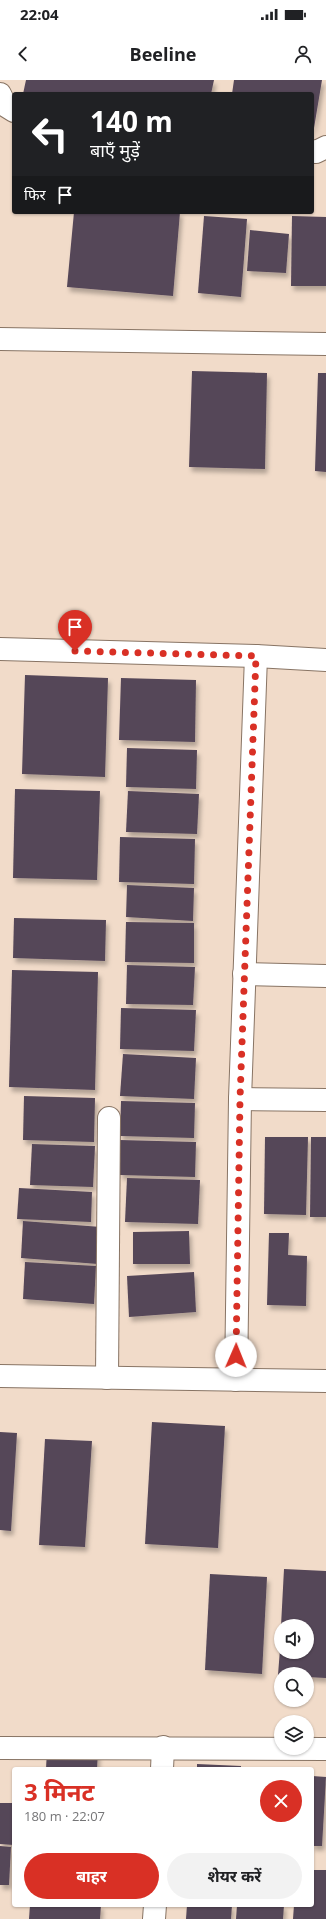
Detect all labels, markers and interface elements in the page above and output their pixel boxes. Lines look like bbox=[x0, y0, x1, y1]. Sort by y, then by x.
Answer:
text: 22:04 bbox=[20, 4, 59, 24]
text: Beeline bbox=[130, 42, 196, 66]
icon: back bbox=[12, 43, 34, 65]
icon: person bbox=[292, 43, 314, 65]
text: 140 m bbox=[90, 102, 173, 140]
icon: left bbox=[24, 108, 76, 160]
text: बाएँ मुड़ें bbox=[90, 138, 140, 162]
text: फिर bbox=[24, 184, 46, 204]
icon: arrive bbox=[54, 184, 76, 206]
pin bbox=[58, 610, 92, 651]
icon: arrive bbox=[64, 616, 86, 638]
position arrow bbox=[215, 1335, 257, 1377]
map controls bbox=[274, 1619, 314, 1755]
button: sound bbox=[274, 1619, 314, 1659]
button: search bbox=[274, 1667, 314, 1707]
button: layers bbox=[274, 1715, 314, 1755]
text: 3 मिनट bbox=[24, 1775, 94, 1808]
button: close bbox=[260, 1780, 302, 1822]
text: 180 m · 22:07 bbox=[24, 1807, 105, 1825]
button: बाहर bbox=[24, 1853, 159, 1899]
button: शेयर करें bbox=[167, 1853, 302, 1899]

